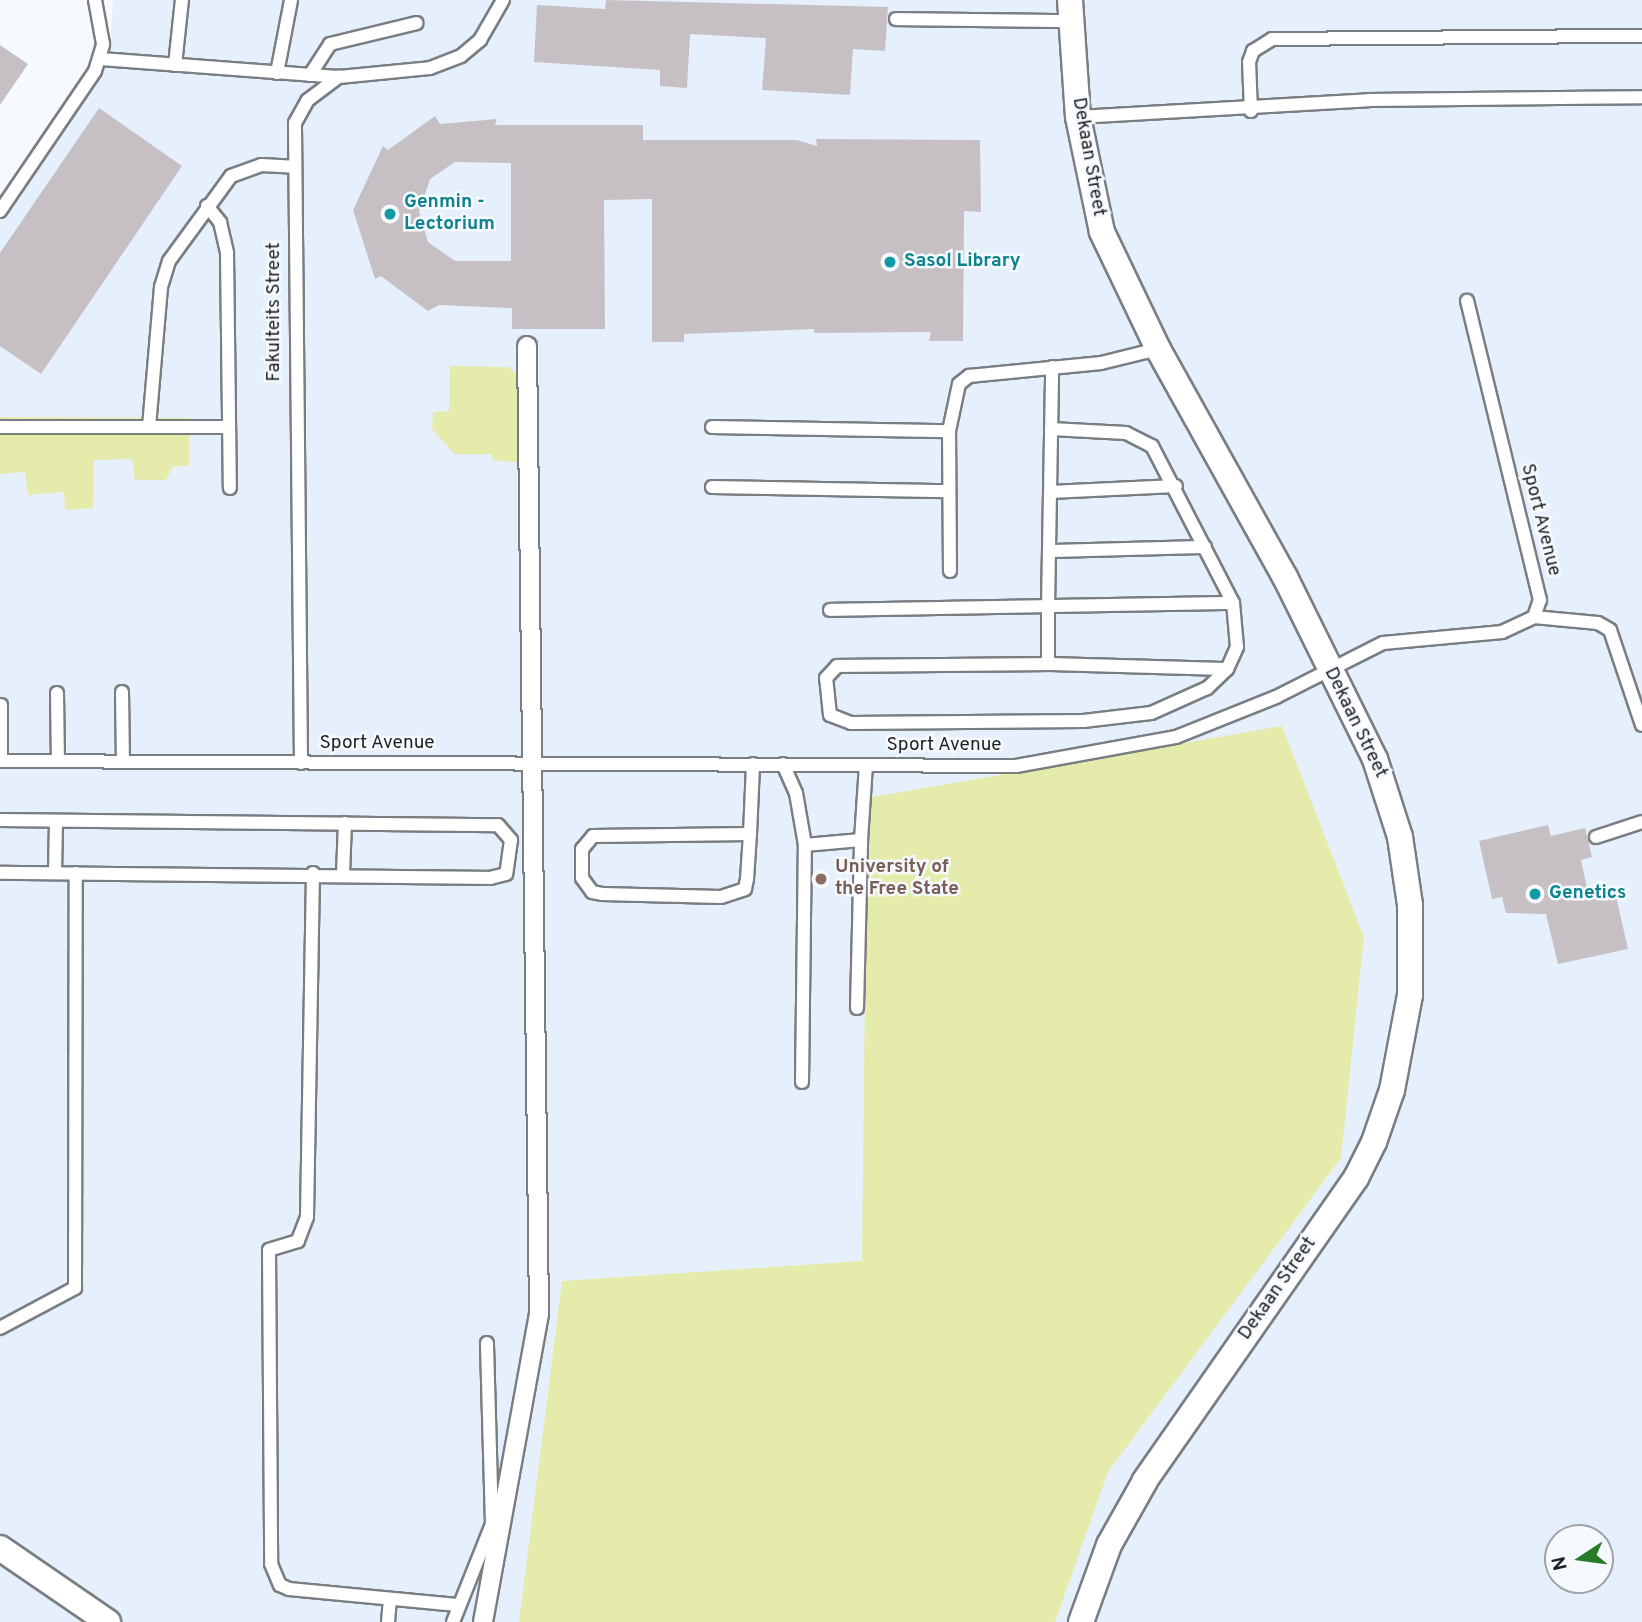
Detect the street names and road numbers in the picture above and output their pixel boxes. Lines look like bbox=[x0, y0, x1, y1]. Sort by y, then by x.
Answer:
street label: Dekaan Street bbox=[1066, 96, 1110, 218]
street label: Fakulteits Street bbox=[264, 242, 286, 382]
street label: Sport Avenue bbox=[1515, 461, 1565, 579]
street label: Dekaan Street bbox=[1318, 664, 1392, 782]
street label: Sport Avenue bbox=[319, 733, 435, 755]
street label: Sport Avenue bbox=[886, 735, 1002, 757]
street label: Dekaan Street bbox=[1234, 1233, 1322, 1345]

